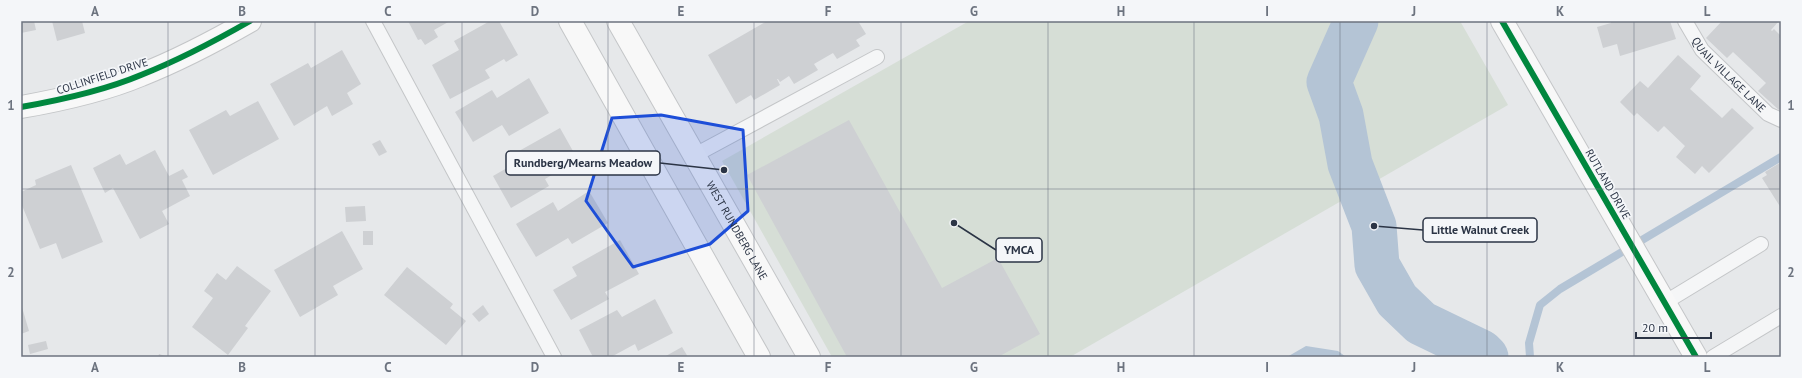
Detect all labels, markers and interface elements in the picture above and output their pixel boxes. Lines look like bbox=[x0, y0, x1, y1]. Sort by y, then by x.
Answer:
text: A bbox=[91, 3, 99, 20]
text: B bbox=[238, 3, 246, 20]
text: C bbox=[384, 3, 392, 20]
text: D bbox=[531, 3, 539, 20]
text: E bbox=[678, 3, 685, 20]
text: F bbox=[825, 3, 832, 20]
text: G bbox=[970, 3, 978, 20]
text: H bbox=[1117, 3, 1125, 20]
text: I bbox=[1265, 3, 1269, 20]
text: J bbox=[1411, 3, 1416, 20]
text: K bbox=[1556, 3, 1564, 20]
text: L bbox=[1704, 3, 1711, 20]
street label: QUAIL VILLAGE LANE bbox=[1689, 35, 1769, 115]
street label: COLLINFIELD DRIVE bbox=[55, 55, 150, 97]
text: 1 bbox=[7, 97, 15, 114]
text: 1 bbox=[1787, 97, 1795, 114]
street label: RUTLAND DRIVE bbox=[1582, 146, 1634, 222]
callout: Rundberg/Mearns Meadow bbox=[506, 151, 660, 175]
text: Rundberg/Mearns Meadow bbox=[514, 155, 653, 170]
street label: WEST RUNDBERG LANE bbox=[703, 179, 771, 282]
callout: Little Walnut Creek bbox=[1423, 218, 1537, 242]
text: Little Walnut Creek bbox=[1431, 222, 1529, 237]
callout: YMCA bbox=[996, 238, 1042, 262]
text: YMCA bbox=[1003, 242, 1035, 257]
text: 2 bbox=[7, 264, 15, 281]
text: 2 bbox=[1787, 264, 1795, 281]
scale bar bbox=[1636, 314, 1711, 340]
text: 20 m bbox=[1642, 320, 1668, 335]
text: A bbox=[91, 359, 99, 376]
text: B bbox=[238, 359, 246, 376]
text: C bbox=[384, 359, 392, 376]
text: D bbox=[531, 359, 539, 376]
text: E bbox=[678, 359, 685, 376]
text: F bbox=[825, 359, 832, 376]
text: G bbox=[970, 359, 978, 376]
text: H bbox=[1117, 359, 1125, 376]
text: I bbox=[1265, 359, 1269, 376]
text: J bbox=[1411, 359, 1416, 376]
text: K bbox=[1556, 359, 1564, 376]
text: L bbox=[1704, 359, 1711, 376]

